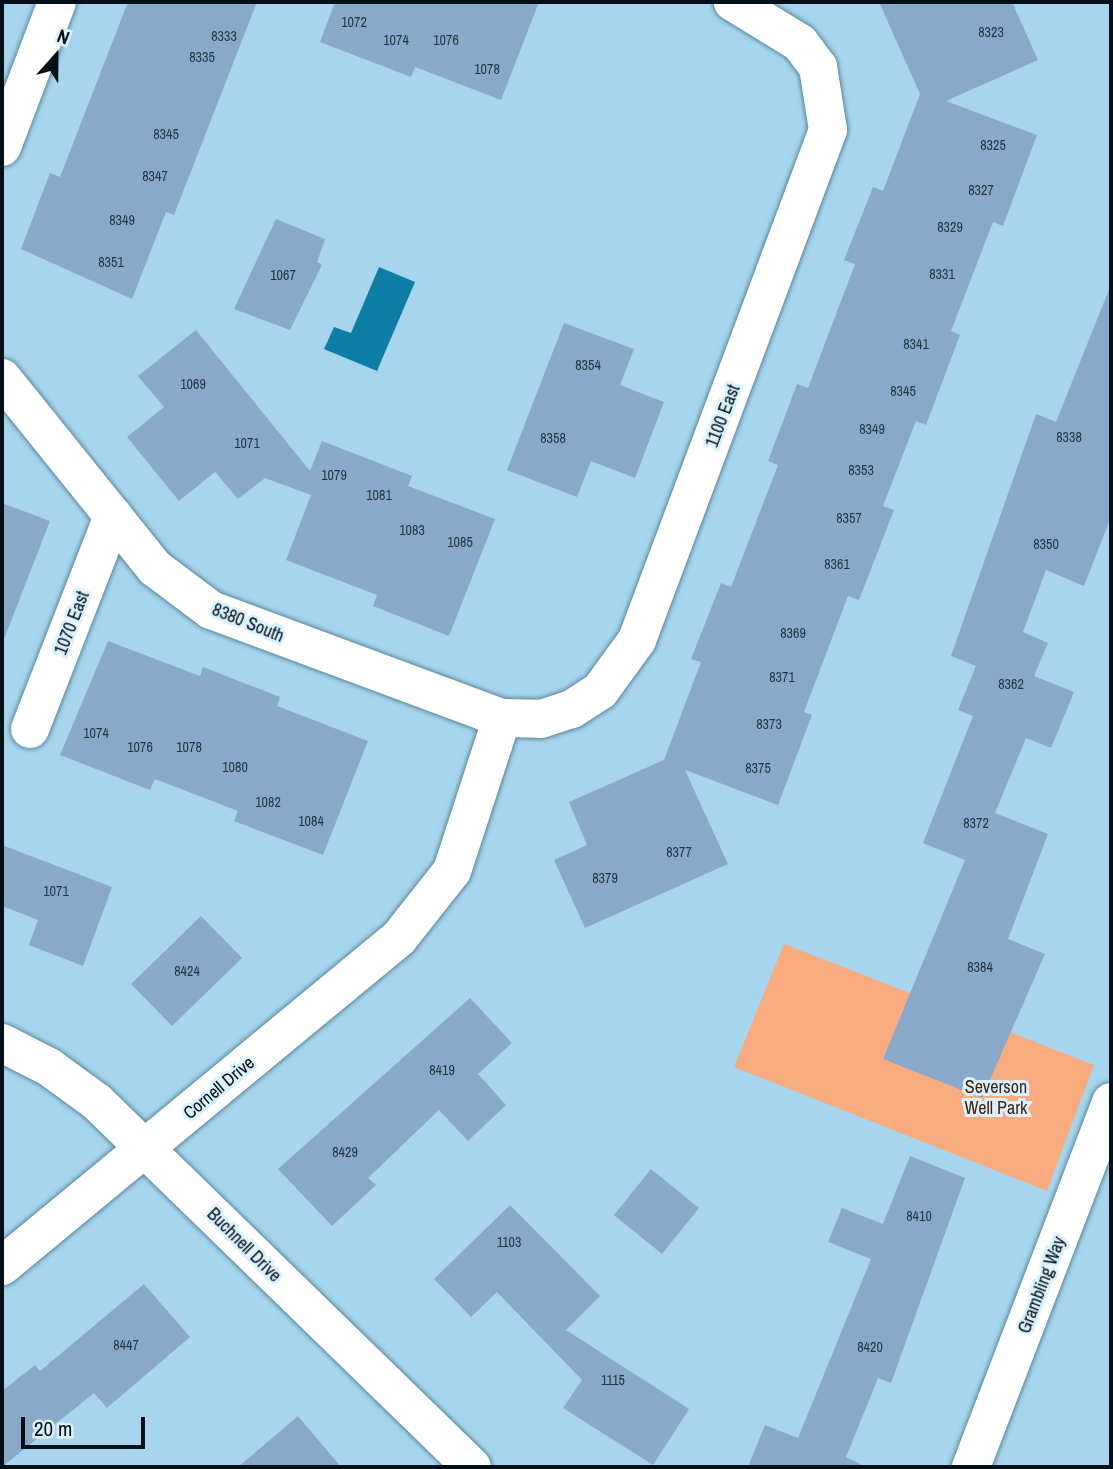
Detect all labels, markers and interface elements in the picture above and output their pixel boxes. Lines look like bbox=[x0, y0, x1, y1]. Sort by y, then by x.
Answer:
house number: 1072 bbox=[341, 14, 367, 30]
north arrow bbox=[21, 21, 91, 91]
text: N bbox=[54, 22, 73, 51]
house number: 8323 bbox=[978, 24, 1004, 40]
house number: 8333 bbox=[211, 28, 237, 44]
house number: 1074 bbox=[383, 32, 409, 48]
house number: 1076 bbox=[433, 32, 459, 48]
house number: 8335 bbox=[189, 49, 215, 65]
house number: 1078 bbox=[474, 61, 500, 77]
house number: 8345 bbox=[153, 126, 179, 142]
house number: 8325 bbox=[980, 137, 1006, 153]
house number: 8347 bbox=[142, 168, 168, 184]
house number: 8327 bbox=[968, 182, 994, 198]
house number: 8349 bbox=[109, 212, 135, 228]
house number: 8329 bbox=[937, 219, 963, 235]
house number: 8351 bbox=[98, 254, 124, 270]
house number: 8331 bbox=[929, 266, 955, 282]
house number: 1067 bbox=[270, 267, 296, 283]
house number: 8341 bbox=[903, 336, 929, 352]
house number: 8354 bbox=[575, 357, 601, 373]
house number: 1069 bbox=[180, 376, 206, 392]
street label: 1100 East bbox=[701, 382, 745, 450]
house number: 8345 bbox=[890, 383, 916, 399]
house number: 8349 bbox=[859, 421, 885, 437]
house number: 8338 bbox=[1056, 429, 1082, 445]
house number: 8358 bbox=[540, 430, 566, 446]
house number: 1071 bbox=[234, 435, 260, 451]
house number: 8353 bbox=[848, 462, 874, 478]
house number: 1079 bbox=[321, 467, 347, 483]
house number: 1081 bbox=[366, 487, 392, 503]
house number: 8357 bbox=[836, 510, 862, 526]
house number: 1083 bbox=[399, 522, 425, 538]
house number: 1085 bbox=[447, 534, 473, 550]
house number: 8350 bbox=[1033, 536, 1059, 552]
house number: 8361 bbox=[824, 556, 850, 572]
street label: 1070 East bbox=[50, 588, 94, 658]
street label: 8380 South bbox=[209, 599, 287, 647]
house number: 8369 bbox=[780, 625, 806, 641]
house number: 8371 bbox=[769, 669, 795, 685]
house number: 8362 bbox=[998, 676, 1024, 692]
house number: 8373 bbox=[756, 716, 782, 732]
house number: 1074 bbox=[83, 725, 109, 741]
house number: 1076 bbox=[127, 739, 153, 755]
house number: 1078 bbox=[176, 739, 202, 755]
house number: 1080 bbox=[222, 759, 248, 775]
house number: 8375 bbox=[745, 760, 771, 776]
house number: 1082 bbox=[255, 794, 281, 810]
house number: 1084 bbox=[298, 813, 324, 829]
house number: 8372 bbox=[963, 815, 989, 831]
house number: 8377 bbox=[666, 844, 692, 860]
house number: 8379 bbox=[592, 870, 618, 886]
house number: 1071 bbox=[43, 883, 69, 899]
house number: 8384 bbox=[967, 959, 993, 975]
house number: 8424 bbox=[174, 963, 200, 979]
street label: Cornell Drive bbox=[179, 1052, 259, 1124]
house number: 8419 bbox=[429, 1062, 455, 1078]
park label: Severson Well Park bbox=[965, 1077, 1027, 1120]
house number: 8429 bbox=[332, 1144, 358, 1160]
street label: Buchnell Drive bbox=[202, 1203, 286, 1287]
house number: 8410 bbox=[906, 1208, 932, 1224]
house number: 1103 bbox=[497, 1234, 521, 1250]
street label: Grambling Way bbox=[1014, 1234, 1070, 1336]
house number: 8447 bbox=[113, 1337, 139, 1353]
house number: 8420 bbox=[857, 1339, 883, 1355]
house number: 1115 bbox=[601, 1372, 625, 1388]
scale bar bbox=[24, 1402, 149, 1446]
text: 20 m bbox=[34, 1414, 72, 1443]

